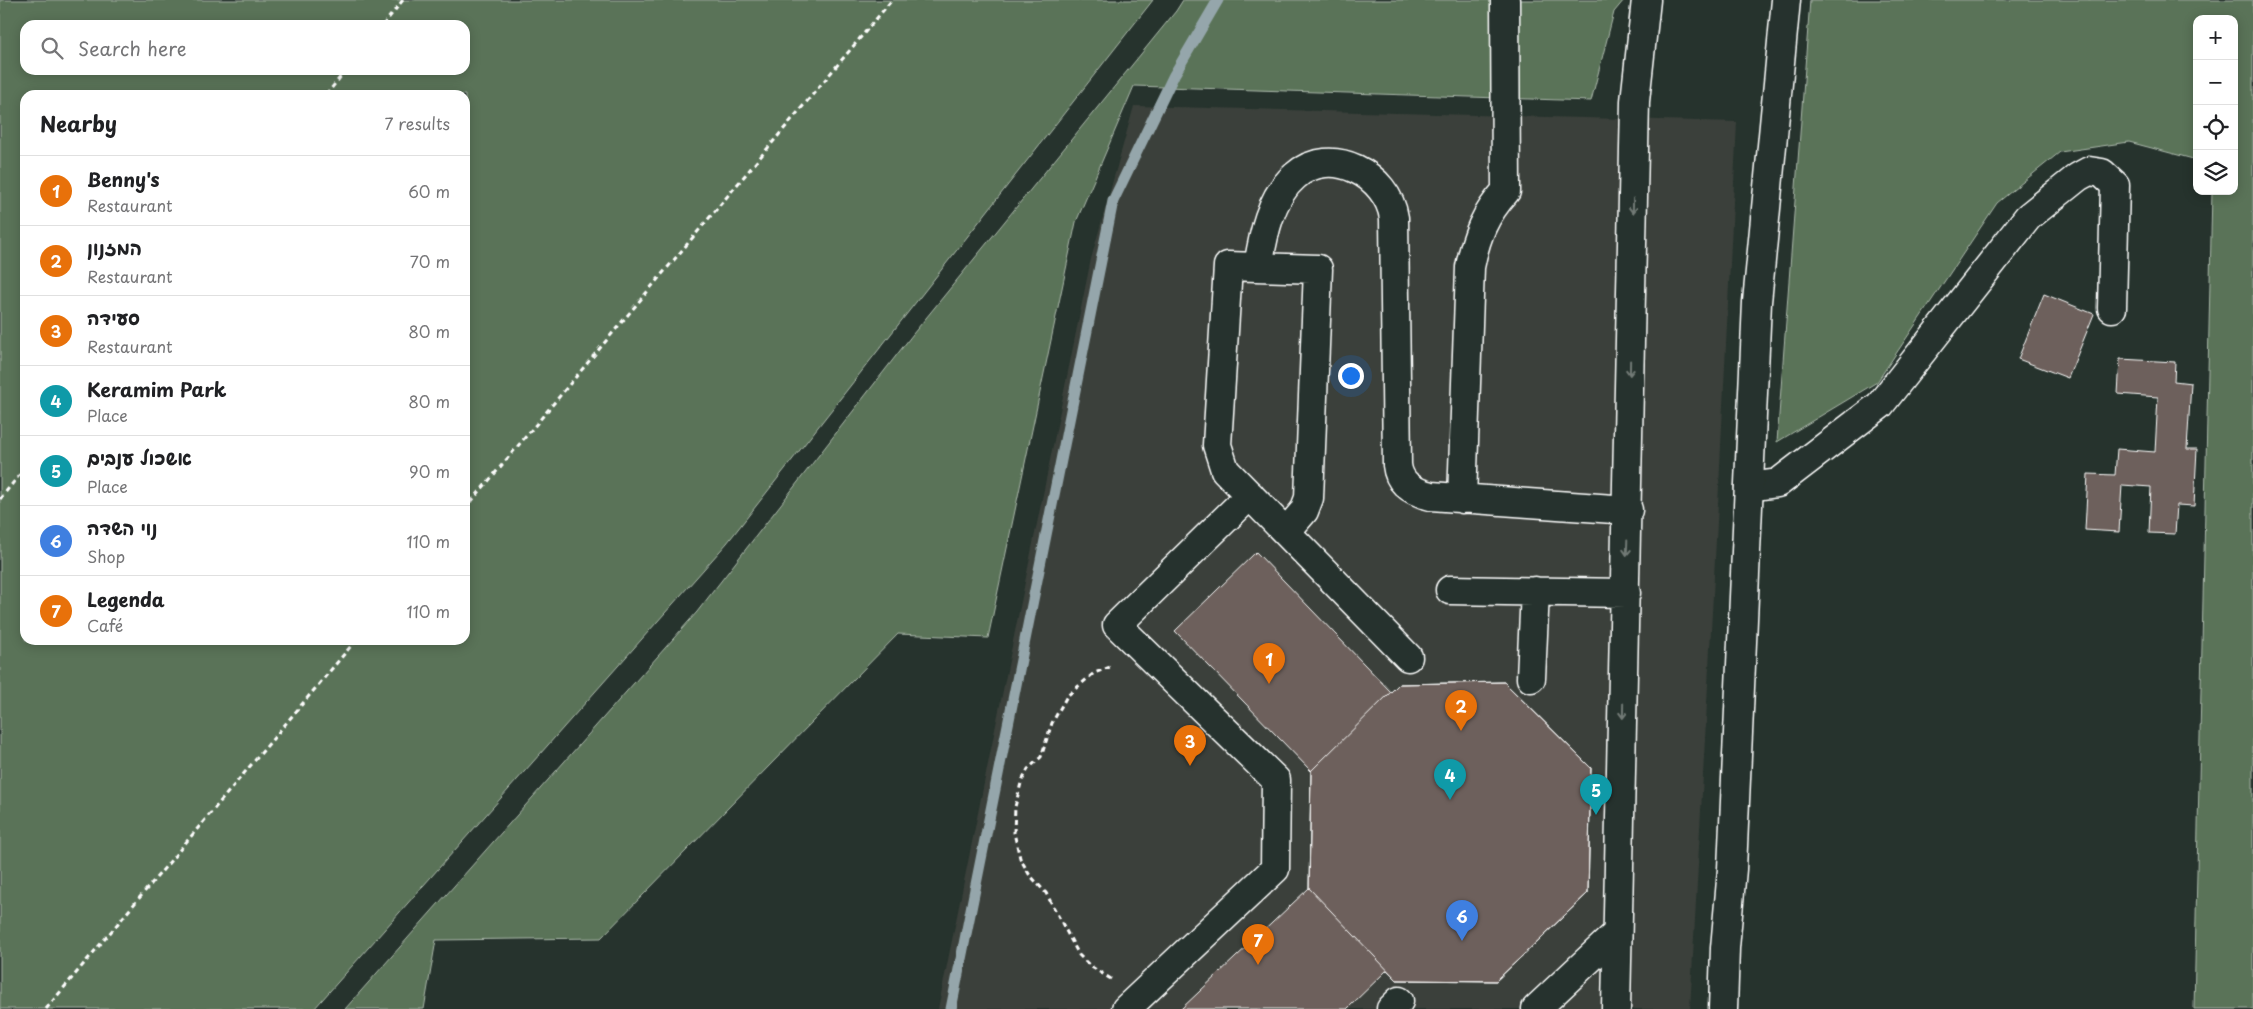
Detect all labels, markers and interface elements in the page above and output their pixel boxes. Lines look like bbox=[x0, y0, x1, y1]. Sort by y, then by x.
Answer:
map controls bbox=[2193, 15, 2238, 195]
button: + bbox=[2193, 15, 2238, 60]
search box bbox=[20, 20, 470, 75]
icon: search bbox=[38, 34, 66, 62]
text: Search here bbox=[78, 34, 187, 62]
button: − bbox=[2193, 60, 2238, 105]
button: locate bbox=[2193, 105, 2238, 150]
text: Nearby bbox=[40, 107, 117, 139]
text: 7 results bbox=[385, 111, 450, 135]
button: layers bbox=[2193, 150, 2238, 195]
text: Benny's bbox=[87, 165, 160, 193]
text: 1 bbox=[52, 179, 60, 203]
text: 60 m bbox=[408, 179, 450, 203]
text: Restaurant bbox=[87, 193, 173, 217]
one-way arrow bbox=[1628, 197, 1638, 213]
text: המזנון bbox=[87, 233, 142, 261]
text: 2 bbox=[50, 249, 62, 273]
text: 70 m bbox=[410, 249, 450, 273]
text: Restaurant bbox=[87, 264, 173, 288]
text: סעידה bbox=[87, 303, 140, 331]
text: 3 bbox=[51, 319, 61, 343]
text: 80 m bbox=[408, 319, 450, 343]
text: Restaurant bbox=[87, 334, 173, 358]
one-way arrow bbox=[1626, 360, 1635, 376]
your location bbox=[1338, 363, 1364, 389]
text: Keramim Park bbox=[87, 375, 227, 403]
text: 4 bbox=[51, 389, 61, 413]
text: 80 m bbox=[408, 389, 450, 413]
text: Place bbox=[87, 403, 128, 427]
text: אשכול ענבים bbox=[87, 443, 192, 471]
text: 5 bbox=[51, 459, 61, 483]
text: 90 m bbox=[409, 459, 450, 483]
text: Place bbox=[87, 474, 128, 498]
text: נוי השדה bbox=[87, 513, 157, 541]
text: 6 bbox=[50, 529, 62, 553]
text: 110 m bbox=[407, 529, 450, 553]
one-way arrow bbox=[1622, 540, 1632, 556]
text: Shop bbox=[87, 544, 125, 568]
text: Legenda bbox=[87, 585, 165, 613]
text: 7 bbox=[51, 599, 61, 623]
text: 110 m bbox=[407, 599, 450, 623]
text: Café bbox=[87, 613, 123, 637]
pin: 1 bbox=[1253, 643, 1285, 684]
pin: 2 bbox=[1445, 690, 1477, 731]
one-way arrow bbox=[1618, 702, 1627, 718]
pin: 3 bbox=[1174, 725, 1206, 766]
pin: 4 bbox=[1434, 759, 1466, 800]
pin: 5 bbox=[1580, 774, 1612, 815]
pin: 6 bbox=[1446, 900, 1478, 941]
pin: 7 bbox=[1242, 924, 1274, 965]

